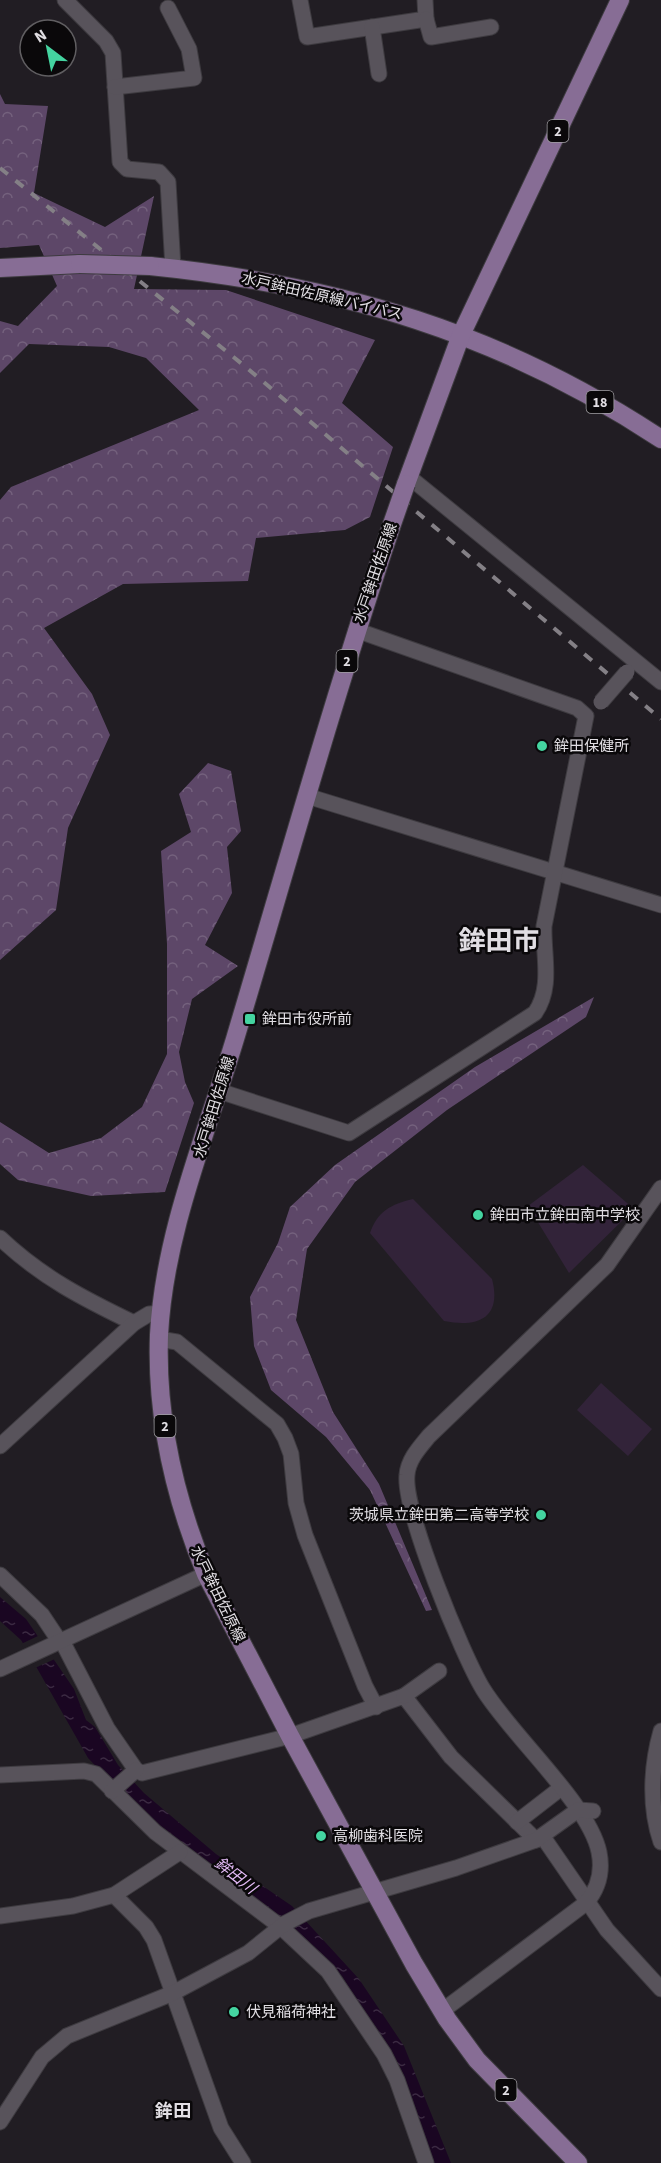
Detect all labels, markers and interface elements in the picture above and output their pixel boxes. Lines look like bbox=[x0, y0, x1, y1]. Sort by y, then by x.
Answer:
north arrow bbox=[18, 18, 78, 78]
text: N bbox=[30, 24, 51, 48]
road number: 2 bbox=[548, 120, 568, 142]
street label: 水戸鉾田佐原線バイパス bbox=[239, 268, 404, 325]
road number: 18 bbox=[586, 391, 614, 413]
street label: 水戸鉾田佐原線 bbox=[348, 520, 402, 626]
road number: 2 bbox=[336, 650, 358, 672]
place label: 鉾田保健所 bbox=[554, 736, 629, 757]
marker: 鉾田保健所 bbox=[535, 739, 549, 753]
district label: 鉾田市 bbox=[459, 922, 540, 961]
place label: 鉾田市役所前 bbox=[262, 1009, 352, 1030]
marker: 鉾田市役所前 bbox=[243, 1012, 257, 1026]
street label: 水戸鉾田佐原線 bbox=[189, 1054, 240, 1160]
place label: 鉾田市立鉾田南中学校 bbox=[490, 1205, 640, 1226]
marker: 鉾田市立鉾田南中学校 bbox=[471, 1208, 485, 1222]
road number: 2 bbox=[154, 1415, 176, 1437]
place label: 茨城県立鉾田第二高等学校 bbox=[349, 1505, 529, 1526]
marker: 茨城県立鉾田第二高等学校 bbox=[534, 1508, 548, 1522]
street label: 水戸鉾田佐原線 bbox=[185, 1542, 250, 1646]
place label: 高柳歯科医院 bbox=[333, 1826, 423, 1847]
marker: 高柳歯科医院 bbox=[314, 1829, 328, 1843]
water label: 鉾田川 bbox=[210, 1852, 263, 1900]
place label: 伏見稲荷神社 bbox=[246, 2002, 336, 2023]
marker: 伏見稲荷神社 bbox=[227, 2005, 241, 2019]
road number: 2 bbox=[496, 2079, 516, 2101]
district label: 鉾田 bbox=[154, 2099, 191, 2124]

